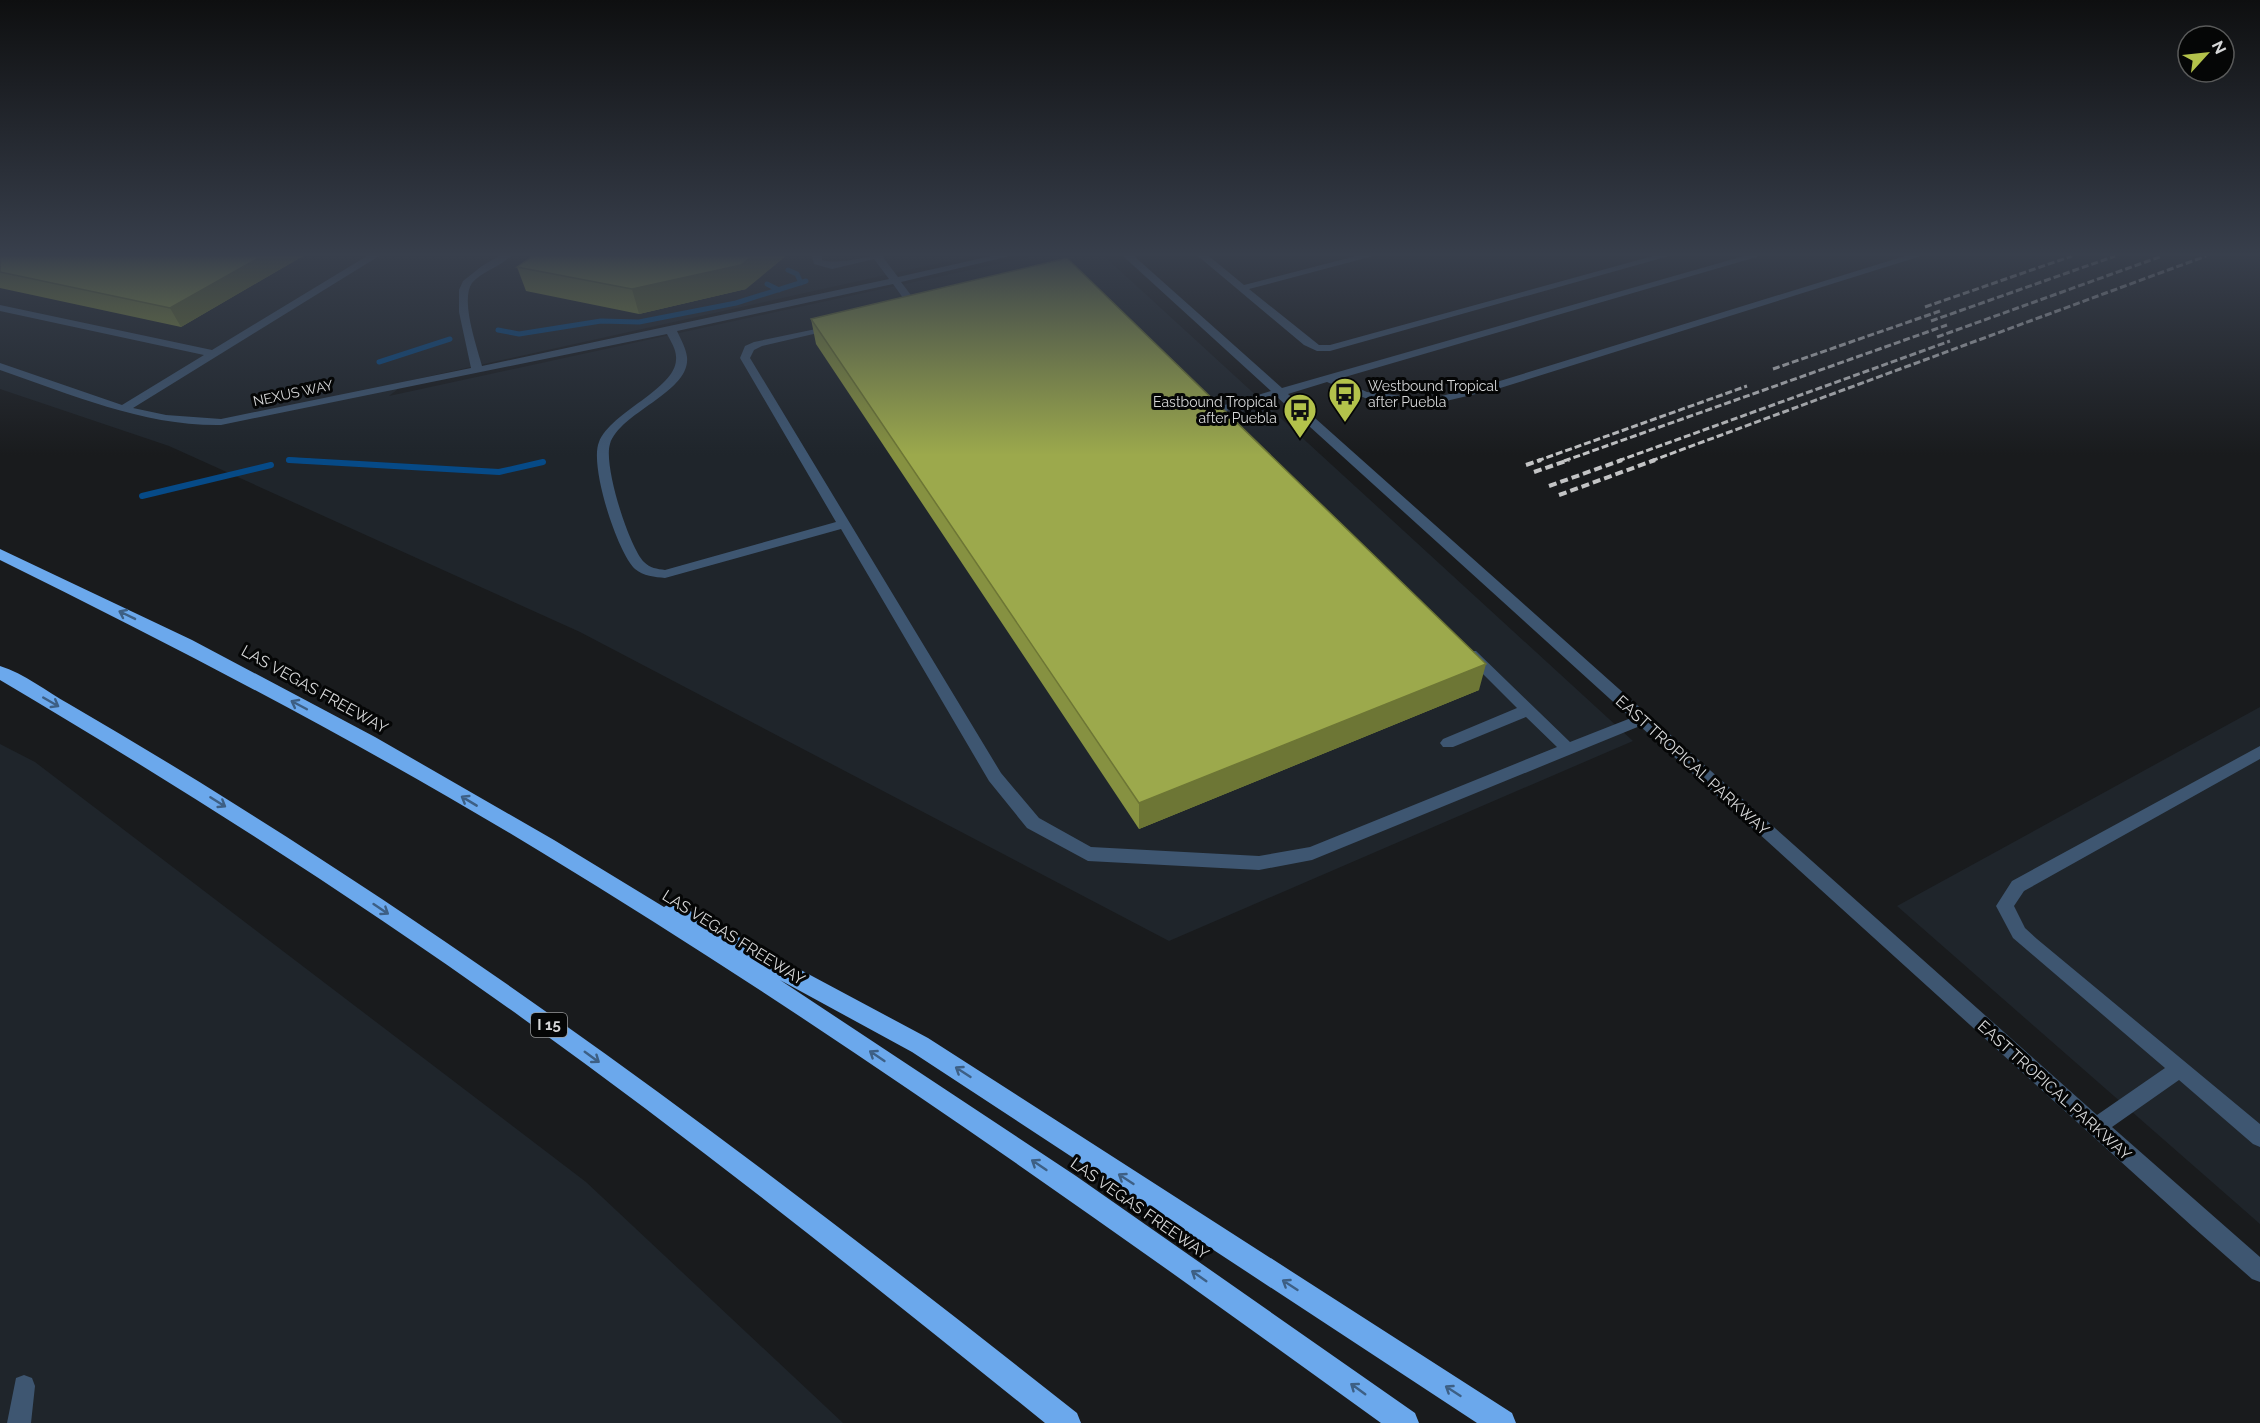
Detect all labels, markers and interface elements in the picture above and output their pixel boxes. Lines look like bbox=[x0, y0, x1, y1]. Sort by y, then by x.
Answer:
north arrow bbox=[2176, 24, 2236, 84]
text: N bbox=[2208, 38, 2230, 57]
bus stop icon: Westbound Tropical after Puebla bbox=[1327, 376, 1363, 423]
street label: NEXUS WAY bbox=[251, 377, 335, 409]
place label: Westbound Tropical after Puebla bbox=[1368, 378, 1498, 410]
bus stop icon: Eastbound Tropical after Puebla bbox=[1282, 392, 1318, 439]
place label: Eastbound Tropical after Puebla bbox=[1153, 394, 1277, 426]
one-way arrow bbox=[118, 608, 136, 620]
street label: LAS VEGAS FREEWAY bbox=[238, 641, 392, 738]
street label: EAST TROPICAL PARKWAY bbox=[1612, 691, 1774, 840]
one-way arrow bbox=[41, 697, 59, 708]
one-way arrow bbox=[291, 699, 308, 711]
one-way arrow bbox=[461, 795, 478, 807]
one-way arrow bbox=[209, 796, 226, 809]
street label: LAS VEGAS FREEWAY bbox=[659, 886, 809, 989]
one-way arrow bbox=[372, 903, 389, 915]
road number: I 15 bbox=[531, 1013, 567, 1037]
street label: EAST TROPICAL PARKWAY bbox=[1974, 1016, 2136, 1165]
one-way arrow bbox=[869, 1050, 886, 1062]
one-way arrow bbox=[584, 1051, 600, 1063]
one-way arrow bbox=[955, 1066, 972, 1078]
street label: LAS VEGAS FREEWAY bbox=[1067, 1153, 1213, 1264]
one-way arrow bbox=[1031, 1159, 1047, 1171]
one-way arrow bbox=[1118, 1172, 1135, 1185]
one-way arrow bbox=[1191, 1270, 1207, 1282]
one-way arrow bbox=[1282, 1278, 1299, 1290]
one-way arrow bbox=[1350, 1383, 1366, 1395]
one-way arrow bbox=[1446, 1385, 1462, 1397]

